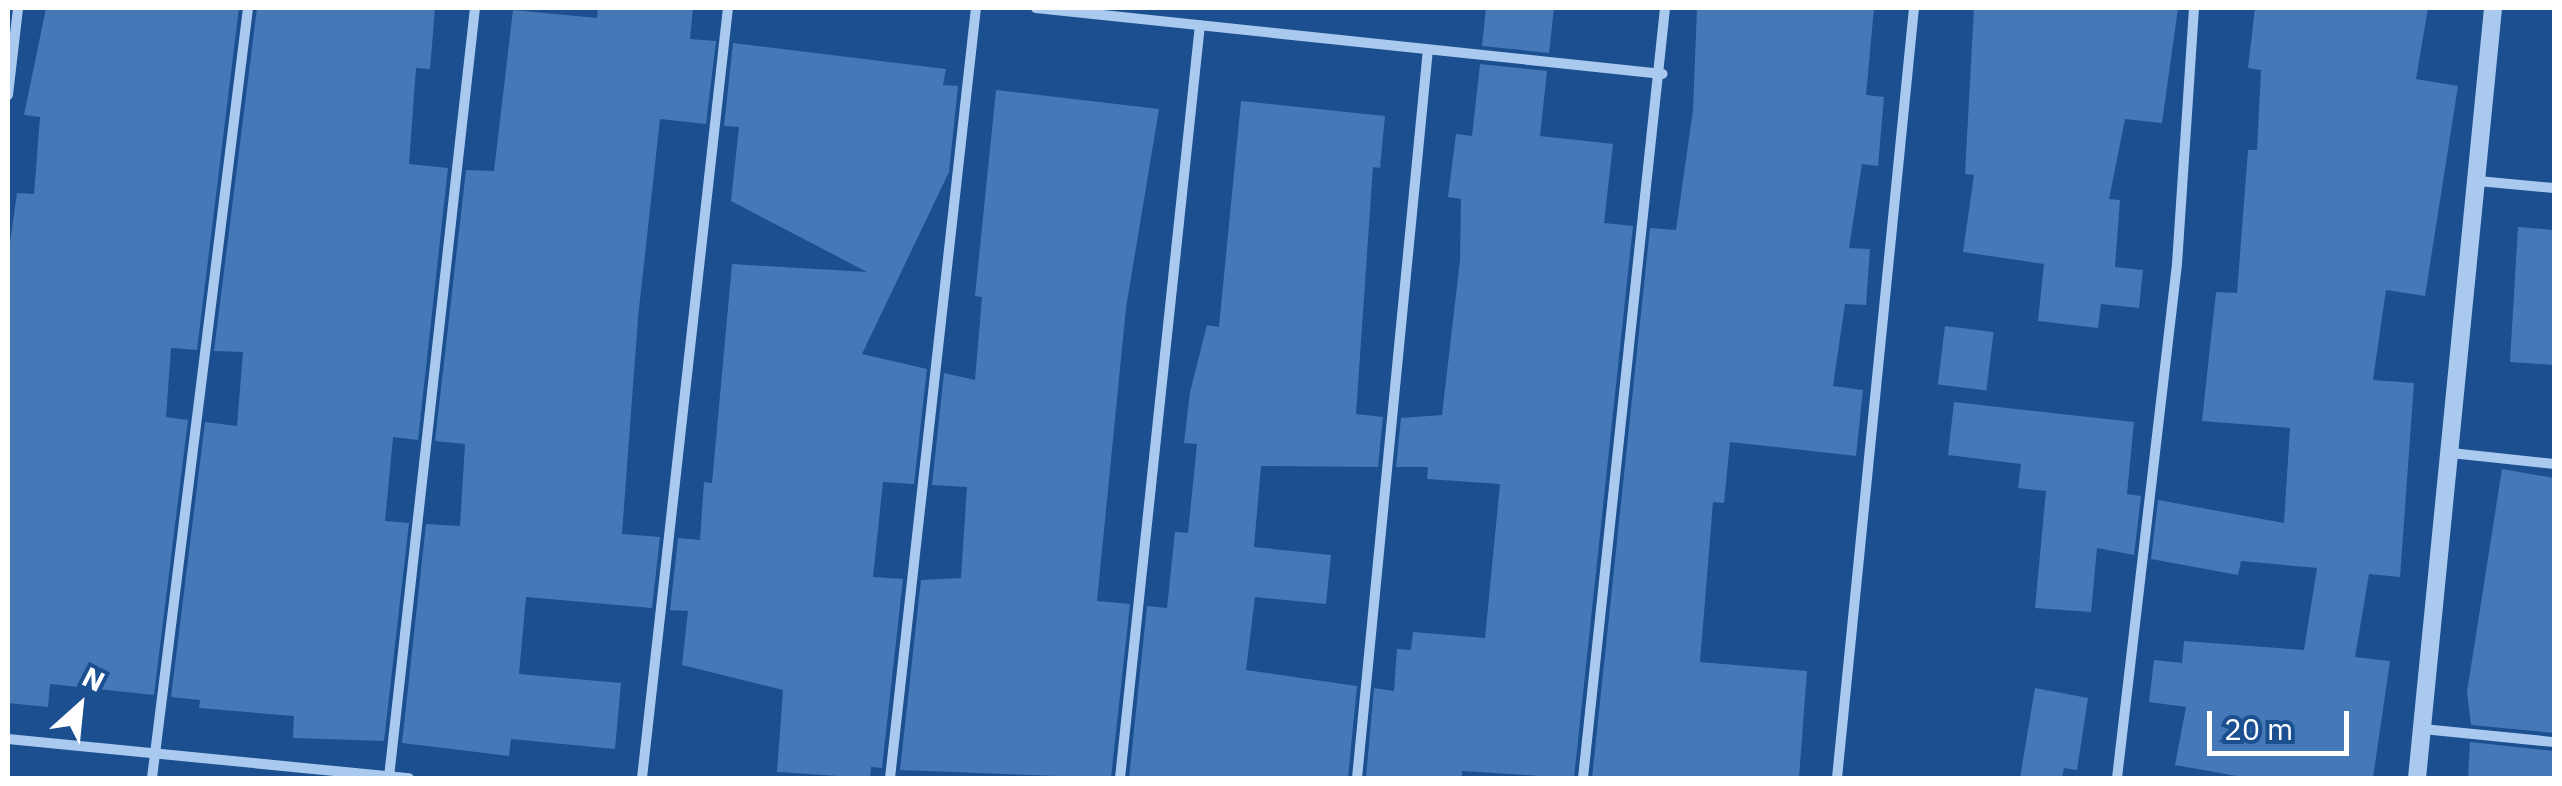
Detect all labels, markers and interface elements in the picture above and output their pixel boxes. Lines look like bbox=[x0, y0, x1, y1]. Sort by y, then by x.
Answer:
north arrow bbox=[30, 656, 130, 756]
text: N bbox=[76, 658, 111, 700]
scale bar bbox=[2212, 691, 2354, 753]
text: 20 m bbox=[2224, 709, 2293, 748]

